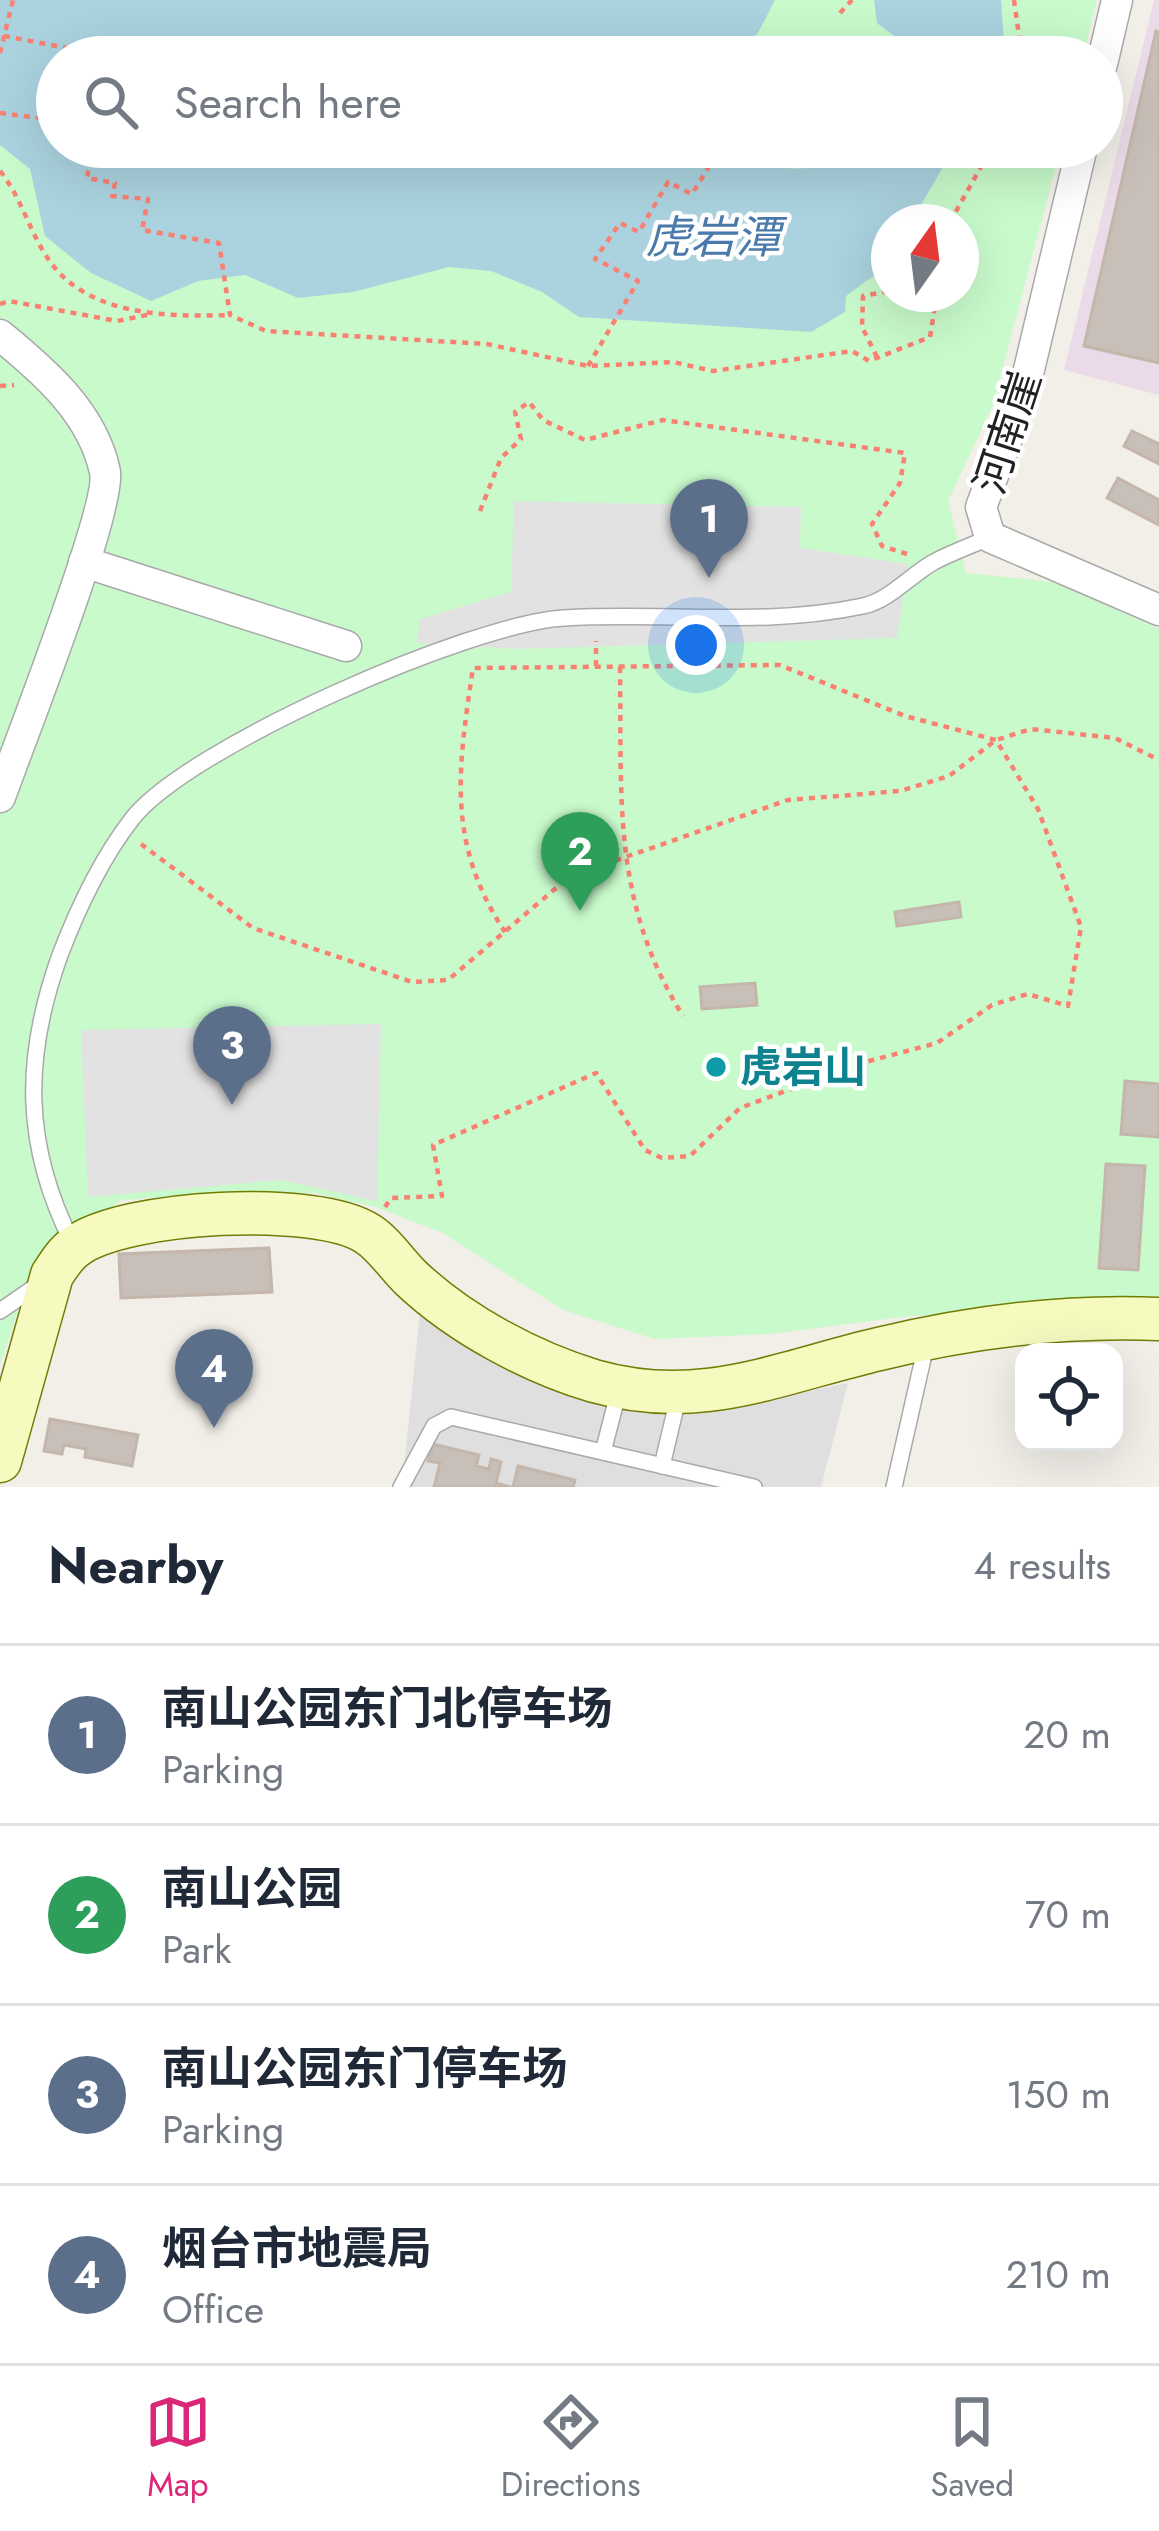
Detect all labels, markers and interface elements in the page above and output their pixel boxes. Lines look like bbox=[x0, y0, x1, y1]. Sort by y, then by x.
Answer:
search box bbox=[36, 36, 1123, 168]
icon: search bbox=[78, 69, 144, 135]
text: Search here bbox=[174, 70, 402, 135]
north arrow bbox=[871, 204, 979, 312]
water label: 虎岩潭 bbox=[645, 205, 787, 270]
street label: 河南崖 bbox=[959, 363, 1056, 502]
pin: 1 bbox=[670, 479, 748, 578]
your location bbox=[666, 615, 726, 675]
pin: 2 bbox=[541, 812, 619, 911]
pin: 3 bbox=[193, 1006, 271, 1105]
place label: 虎岩山 bbox=[740, 1037, 866, 1098]
marker: 虎岩山 bbox=[703, 1054, 729, 1080]
pin: 4 bbox=[175, 1329, 253, 1428]
map controls bbox=[1015, 1343, 1123, 1451]
button: locate bbox=[1015, 1343, 1123, 1451]
text: Nearby bbox=[48, 1528, 223, 1602]
text: 4 results bbox=[973, 1537, 1111, 1594]
text: 南山公园东门北停车场 bbox=[162, 1676, 612, 1741]
text: 1 bbox=[77, 1706, 97, 1763]
text: 20 m bbox=[1023, 1706, 1111, 1763]
text: Parking bbox=[162, 1741, 284, 1798]
text: 南山公园 bbox=[162, 1856, 342, 1921]
text: 2 bbox=[74, 1886, 100, 1943]
text: 70 m bbox=[1025, 1886, 1111, 1943]
text: Park bbox=[162, 1921, 232, 1978]
text: 南山公园东门停车场 bbox=[162, 2036, 567, 2101]
text: 3 bbox=[75, 2066, 99, 2123]
text: 150 m bbox=[1006, 2066, 1111, 2123]
text: Parking bbox=[162, 2101, 284, 2158]
text: 烟台市地震局 bbox=[162, 2216, 432, 2281]
text: 4 bbox=[73, 2246, 101, 2303]
text: 210 m bbox=[1006, 2246, 1111, 2303]
text: Office bbox=[162, 2281, 264, 2338]
tab: Map bbox=[145, 2389, 211, 2508]
tab: Directions bbox=[501, 2389, 641, 2508]
tab: Saved bbox=[930, 2389, 1014, 2508]

